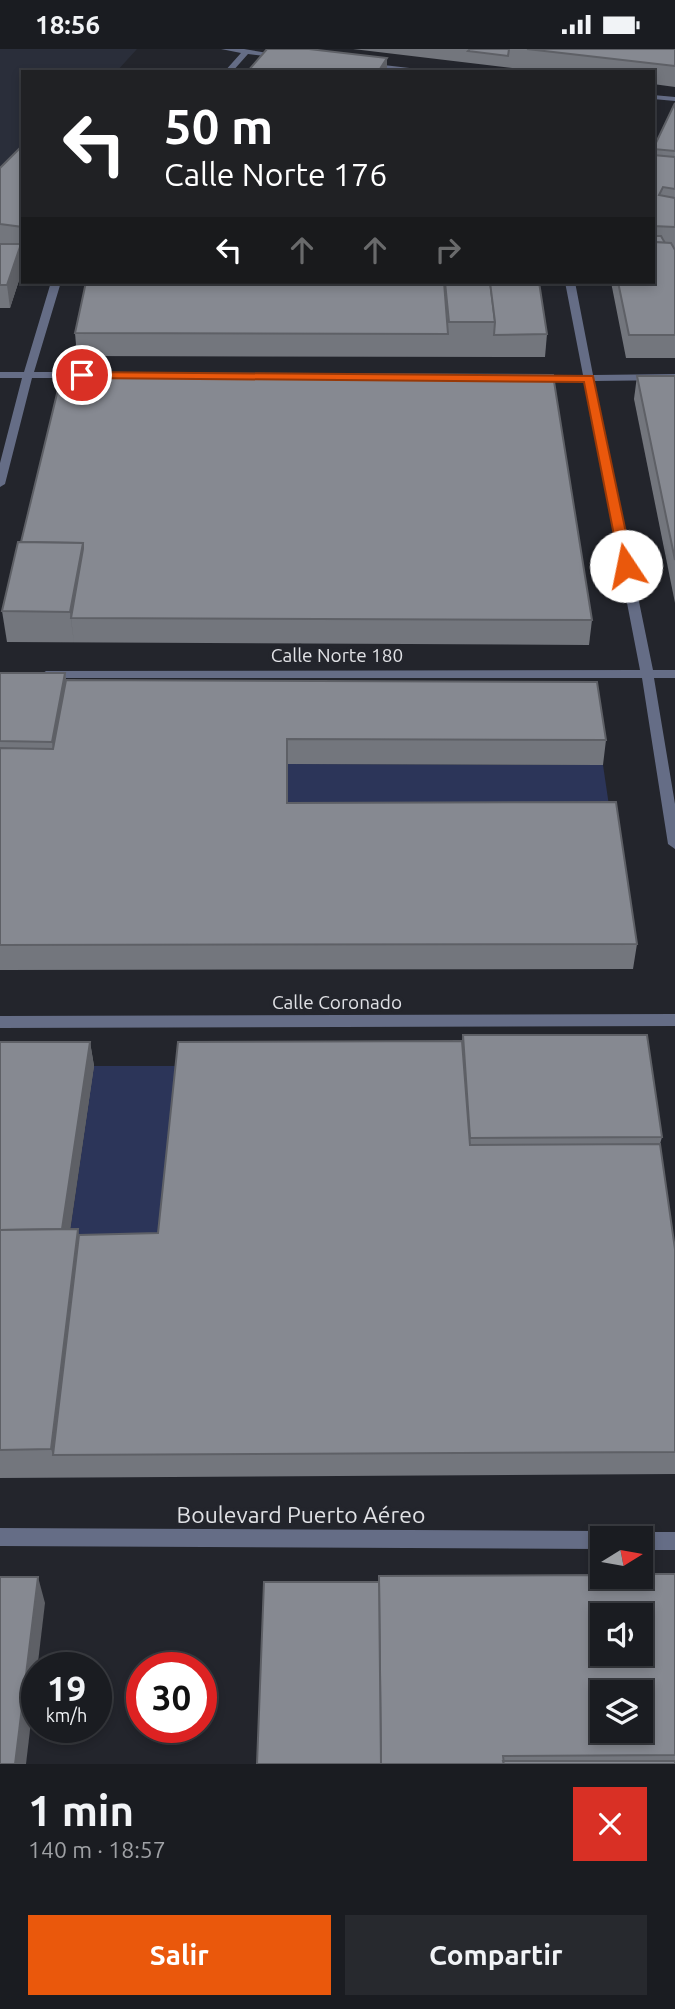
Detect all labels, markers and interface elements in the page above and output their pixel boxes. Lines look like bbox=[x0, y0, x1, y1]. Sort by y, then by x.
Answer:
text: 18:56 bbox=[35, 10, 100, 39]
icon: left bbox=[49, 98, 140, 189]
text: 50 m bbox=[164, 98, 273, 153]
text: Calle Norte 176 bbox=[164, 156, 387, 192]
icon: left bbox=[210, 231, 248, 269]
icon: ahead bbox=[283, 231, 321, 269]
icon: ahead bbox=[356, 231, 394, 269]
icon: right bbox=[429, 231, 467, 269]
pin bbox=[52, 345, 112, 405]
icon: arrive bbox=[63, 356, 101, 394]
position arrow bbox=[589, 529, 663, 603]
street label: Calle Norte 180 bbox=[271, 644, 403, 666]
street label: Calle Coronado bbox=[272, 991, 402, 1013]
street label: Boulevard Puerto Aéreo bbox=[177, 1502, 425, 1527]
north arrow bbox=[590, 1526, 653, 1589]
map controls bbox=[590, 1526, 653, 1743]
button: sound bbox=[590, 1603, 653, 1666]
speed limit sign: 30 bbox=[126, 1652, 217, 1743]
text: 19 bbox=[47, 1668, 86, 1708]
button: layers bbox=[590, 1680, 653, 1743]
text: km/h bbox=[46, 1705, 87, 1725]
text: 1 min bbox=[28, 1787, 134, 1834]
button: close bbox=[573, 1787, 647, 1861]
text: 140 m · 18:57 bbox=[28, 1837, 166, 1862]
button: Salir bbox=[28, 1915, 331, 1995]
button: Compartir bbox=[345, 1915, 647, 1995]

